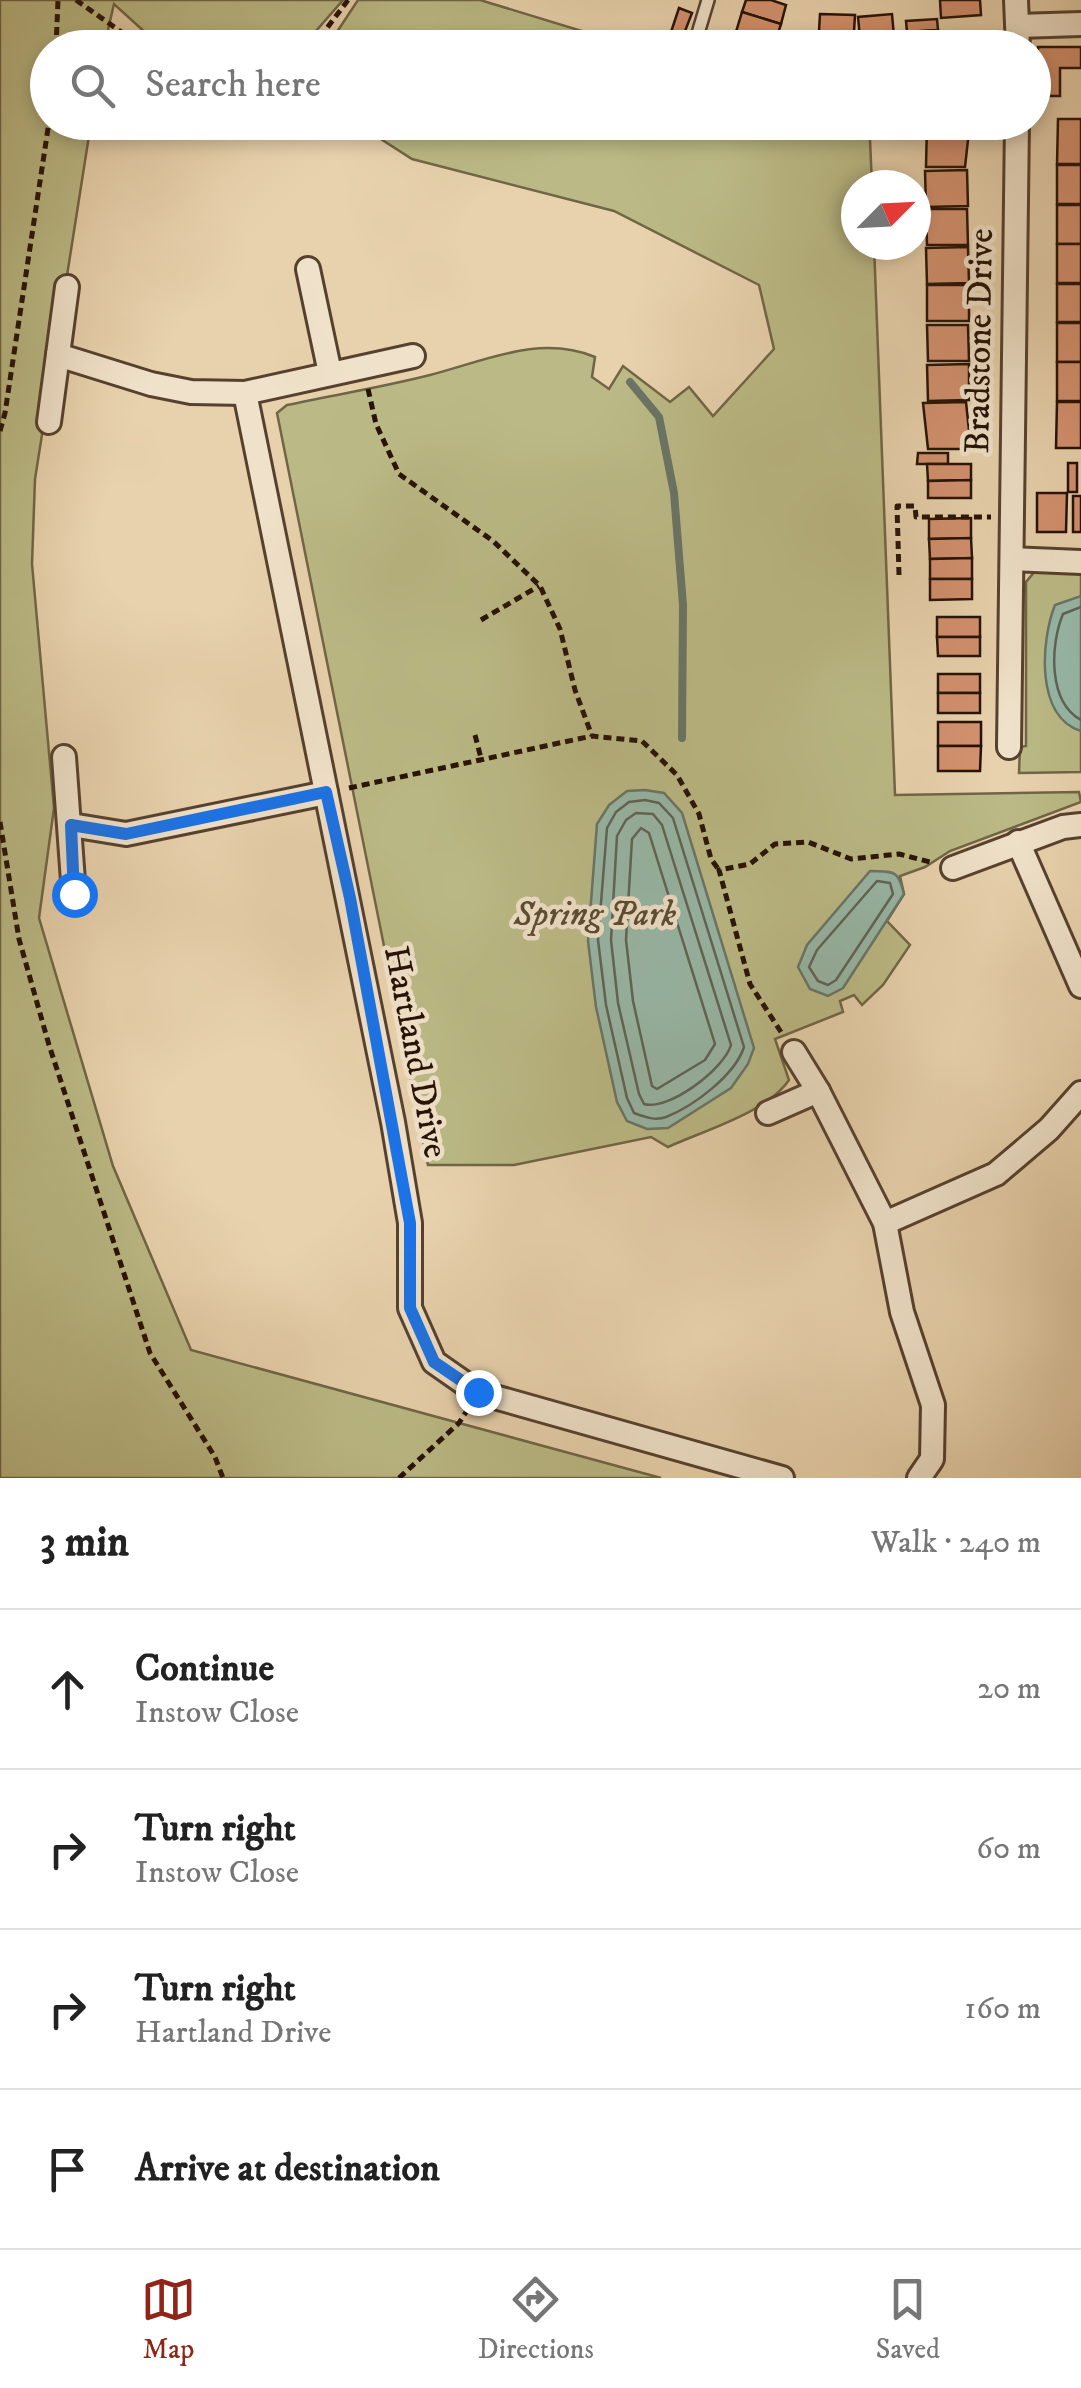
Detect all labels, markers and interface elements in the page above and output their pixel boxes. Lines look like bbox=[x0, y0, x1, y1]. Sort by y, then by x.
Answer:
search box bbox=[30, 30, 1051, 140]
icon: search bbox=[65, 58, 120, 113]
text: Search here bbox=[145, 61, 321, 109]
north arrow bbox=[841, 170, 931, 260]
street label: Bradstone Drive bbox=[956, 228, 1004, 454]
route start bbox=[52, 872, 98, 918]
park label: Spring Park bbox=[513, 893, 677, 937]
street label: Hartland Drive bbox=[373, 942, 457, 1162]
route end bbox=[456, 1370, 502, 1416]
text: 3 min bbox=[40, 1517, 129, 1569]
text: Walk · 240 m bbox=[871, 1523, 1041, 1563]
text: Continue bbox=[135, 1645, 274, 1693]
icon: ahead bbox=[40, 1662, 95, 1717]
text: 20 m bbox=[977, 1669, 1041, 1709]
text: Instow Close bbox=[135, 1693, 299, 1733]
text: Turn right bbox=[135, 1805, 296, 1853]
icon: right bbox=[40, 1822, 95, 1877]
text: 60 m bbox=[976, 1829, 1041, 1869]
text: Instow Close bbox=[135, 1853, 299, 1893]
text: Turn right bbox=[135, 1965, 296, 2013]
icon: right bbox=[40, 1982, 95, 2037]
text: 160 m bbox=[965, 1989, 1041, 2029]
text: Hartland Drive bbox=[135, 2013, 332, 2053]
icon: arrive bbox=[40, 2142, 95, 2197]
text: Arrive at destination bbox=[135, 2145, 440, 2193]
tab: Map bbox=[141, 2272, 196, 2367]
tab: Directions bbox=[478, 2272, 594, 2367]
tab: Saved bbox=[876, 2272, 940, 2367]

